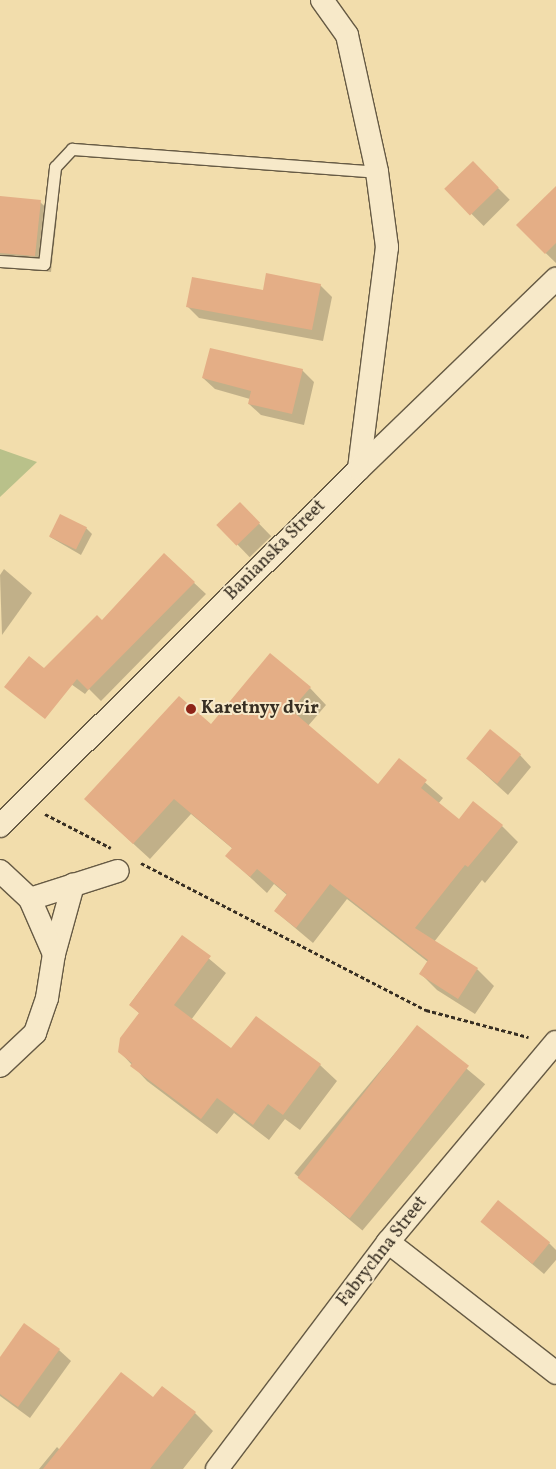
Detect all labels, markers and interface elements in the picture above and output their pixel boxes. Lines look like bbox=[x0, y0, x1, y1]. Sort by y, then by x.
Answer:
street label: Banianska Street bbox=[221, 496, 331, 606]
place label: Karetnyy dvir bbox=[201, 698, 319, 720]
marker: Karetnyy dvir bbox=[185, 703, 197, 715]
street label: Fabrychna Street bbox=[333, 1193, 433, 1311]

